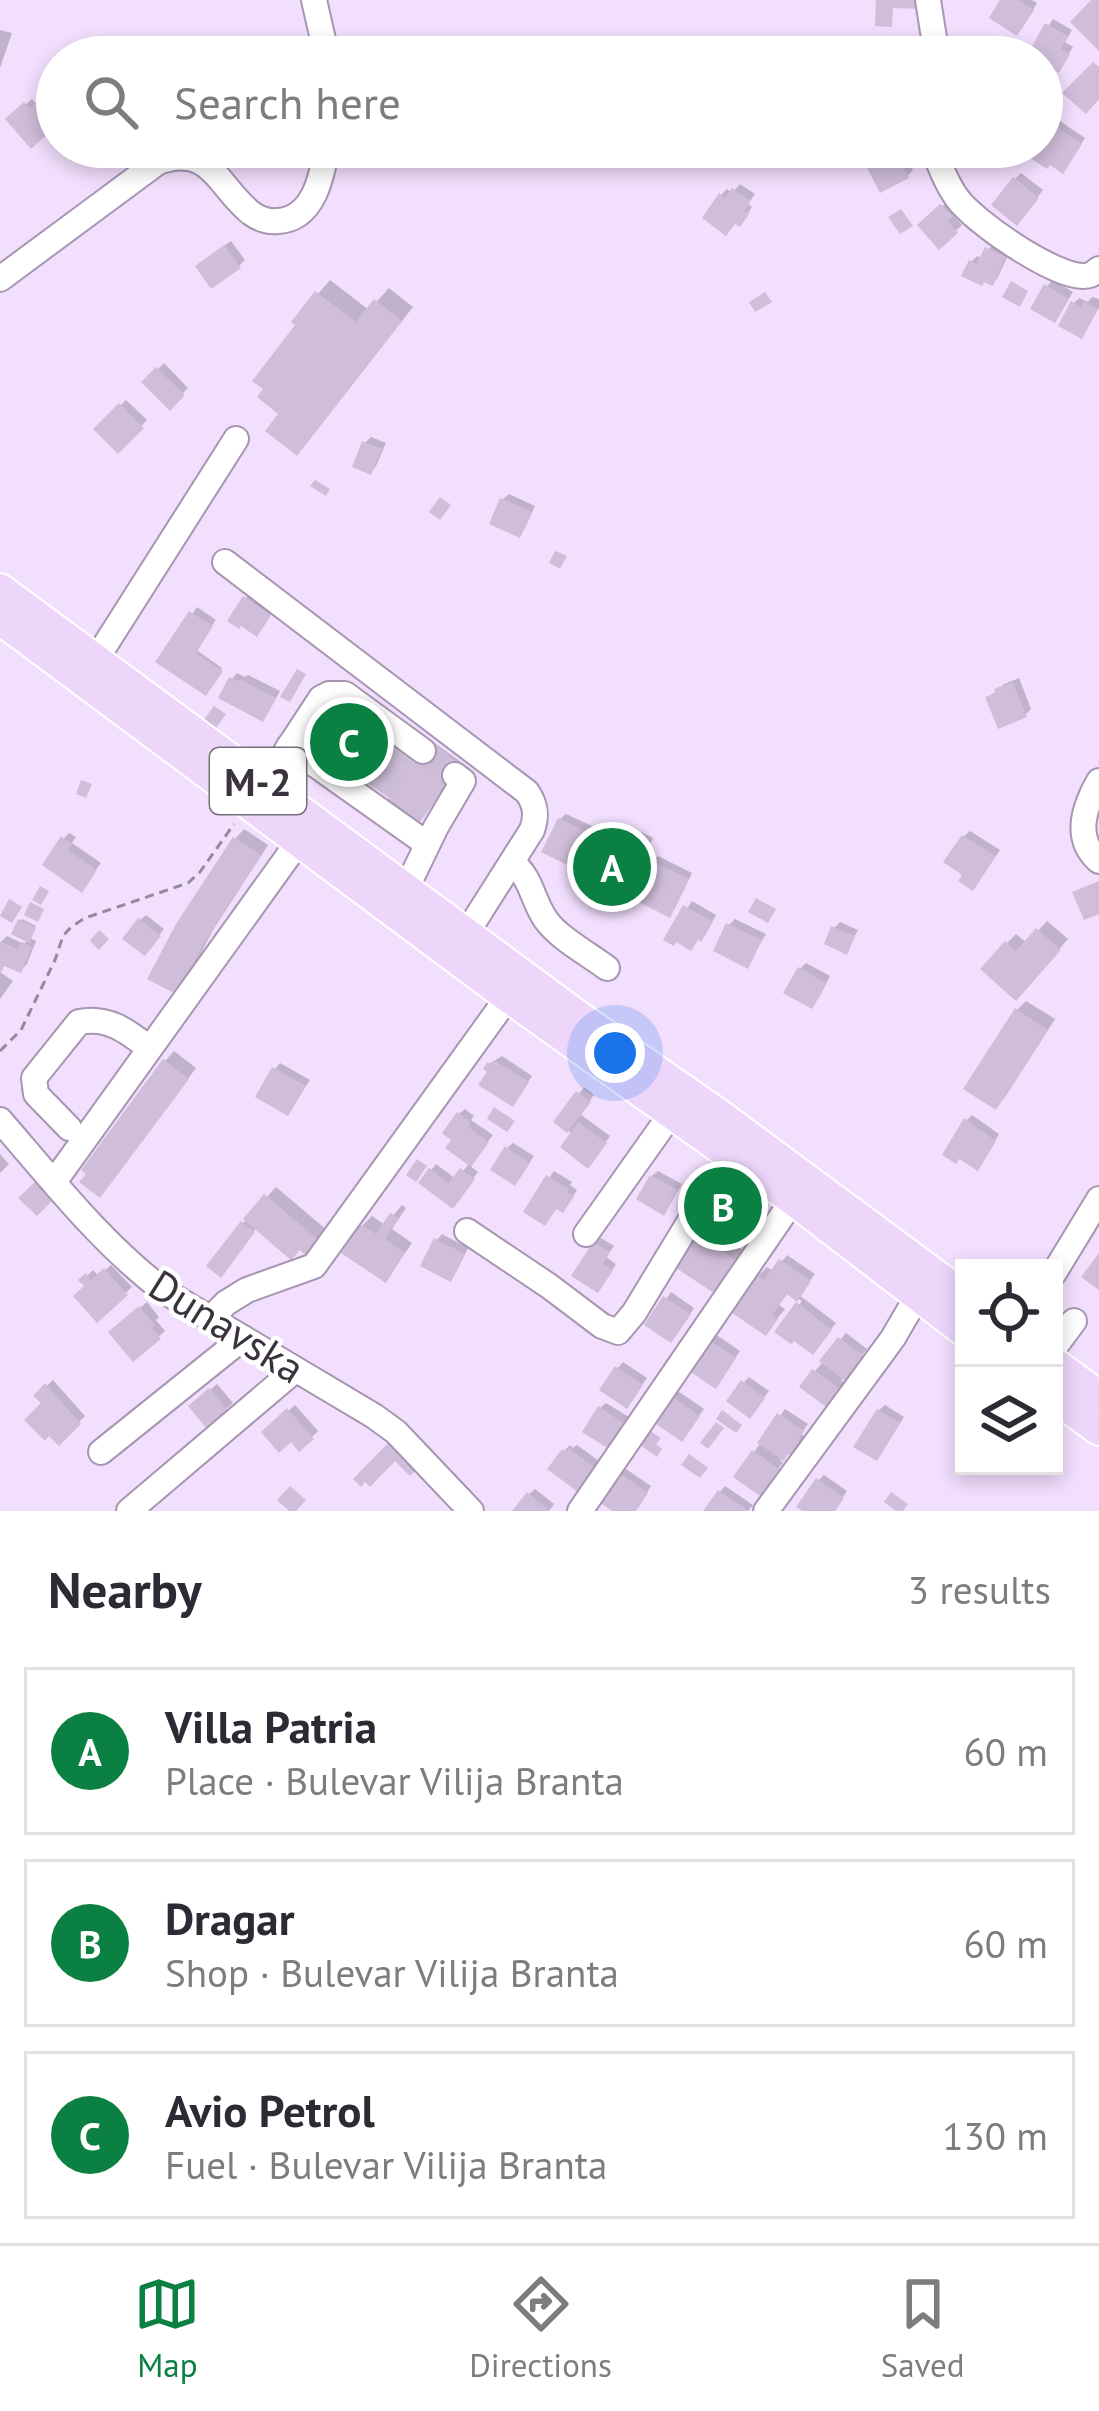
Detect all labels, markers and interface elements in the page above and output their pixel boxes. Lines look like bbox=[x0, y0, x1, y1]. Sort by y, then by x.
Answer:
search box bbox=[36, 36, 1063, 168]
icon: search bbox=[78, 69, 144, 135]
text: Search here bbox=[174, 73, 401, 131]
pin: C bbox=[310, 697, 388, 787]
road number: M-2 bbox=[210, 748, 306, 814]
pin: A bbox=[573, 822, 651, 912]
your location bbox=[585, 1023, 645, 1083]
pin: B bbox=[684, 1161, 762, 1251]
street label: Dunavska bbox=[139, 1257, 315, 1395]
map controls bbox=[955, 1259, 1063, 1475]
button: locate bbox=[955, 1259, 1063, 1367]
button: layers bbox=[955, 1367, 1063, 1475]
text: Nearby bbox=[48, 1556, 202, 1622]
text: 3 results bbox=[908, 1564, 1051, 1615]
text: Villa Patria bbox=[165, 1697, 377, 1755]
text: A bbox=[78, 1726, 102, 1777]
text: 60 m bbox=[963, 1726, 1048, 1777]
text: Place · Bulevar Vilija Branta bbox=[165, 1755, 624, 1806]
text: Dragar bbox=[165, 1889, 294, 1947]
text: B bbox=[78, 1918, 102, 1969]
text: 60 m bbox=[963, 1918, 1048, 1969]
text: Shop · Bulevar Vilija Branta bbox=[165, 1947, 619, 1998]
text: Avio Petrol bbox=[165, 2081, 375, 2139]
text: C bbox=[79, 2110, 101, 2161]
text: 130 m bbox=[942, 2110, 1048, 2161]
text: Fuel · Bulevar Vilija Branta bbox=[165, 2139, 607, 2190]
tab: Map bbox=[134, 2271, 200, 2386]
tab: Directions bbox=[469, 2271, 612, 2386]
tab: Saved bbox=[881, 2271, 965, 2386]

